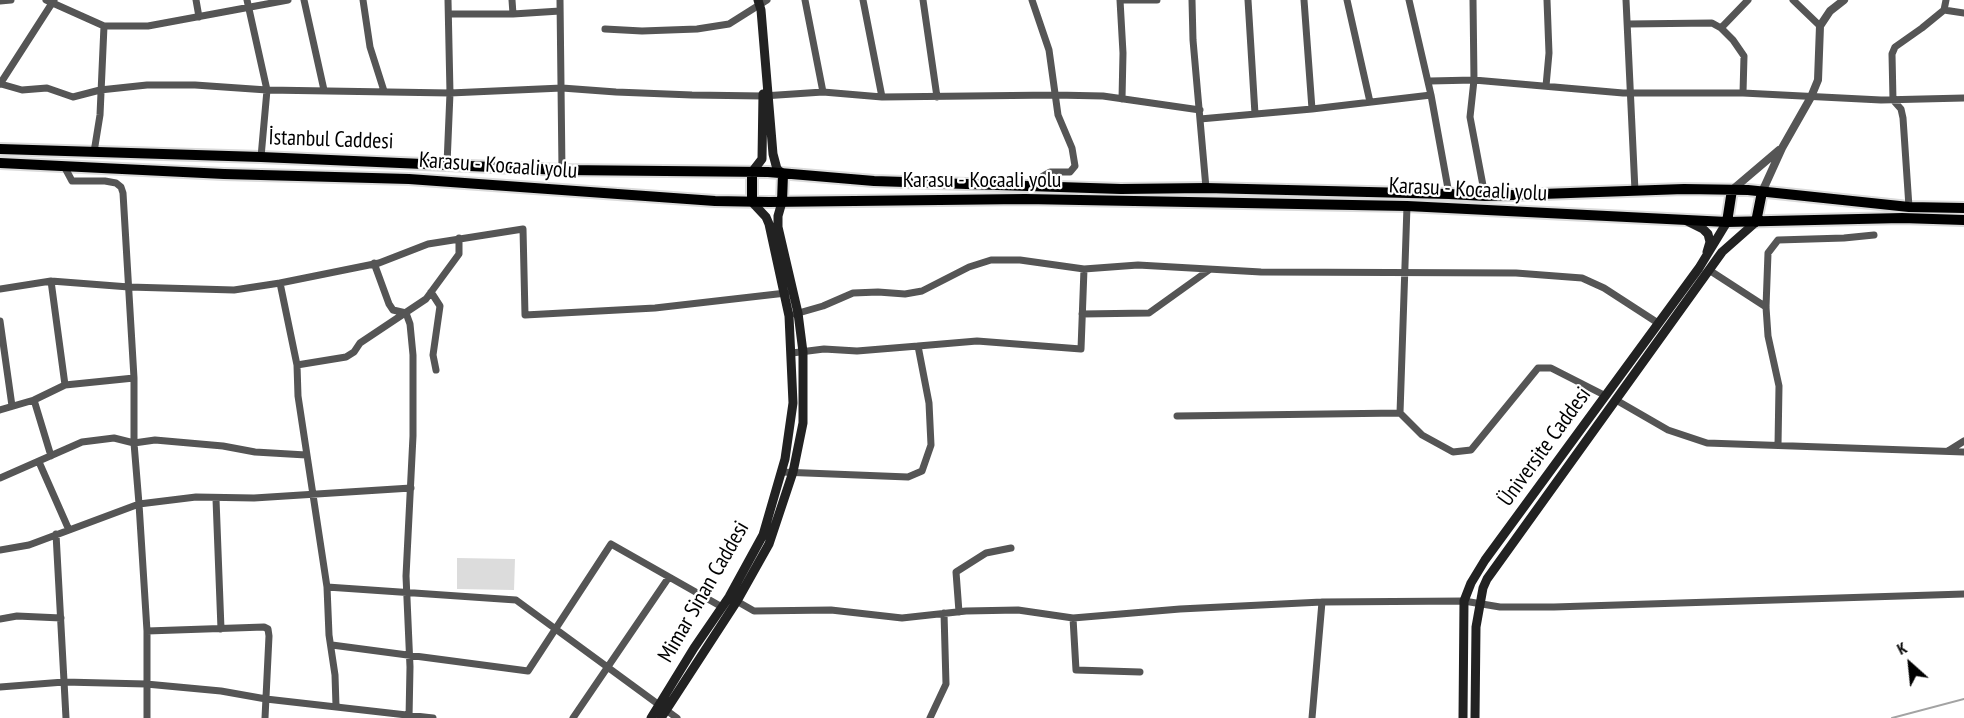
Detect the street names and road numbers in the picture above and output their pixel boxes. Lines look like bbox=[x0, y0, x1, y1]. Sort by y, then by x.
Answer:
street label: İstanbul Caddesi bbox=[268, 125, 394, 155]
street label: Karasu - Kocaali yolu bbox=[418, 147, 578, 185]
street label: Karasu - Kocaali yolu bbox=[903, 168, 1061, 194]
street label: Karasu - Kocaali yolu bbox=[1388, 173, 1548, 207]
street label: Üniversite Caddesi bbox=[1493, 382, 1597, 512]
street label: Mimar Sinan Caddesi bbox=[653, 517, 755, 667]

